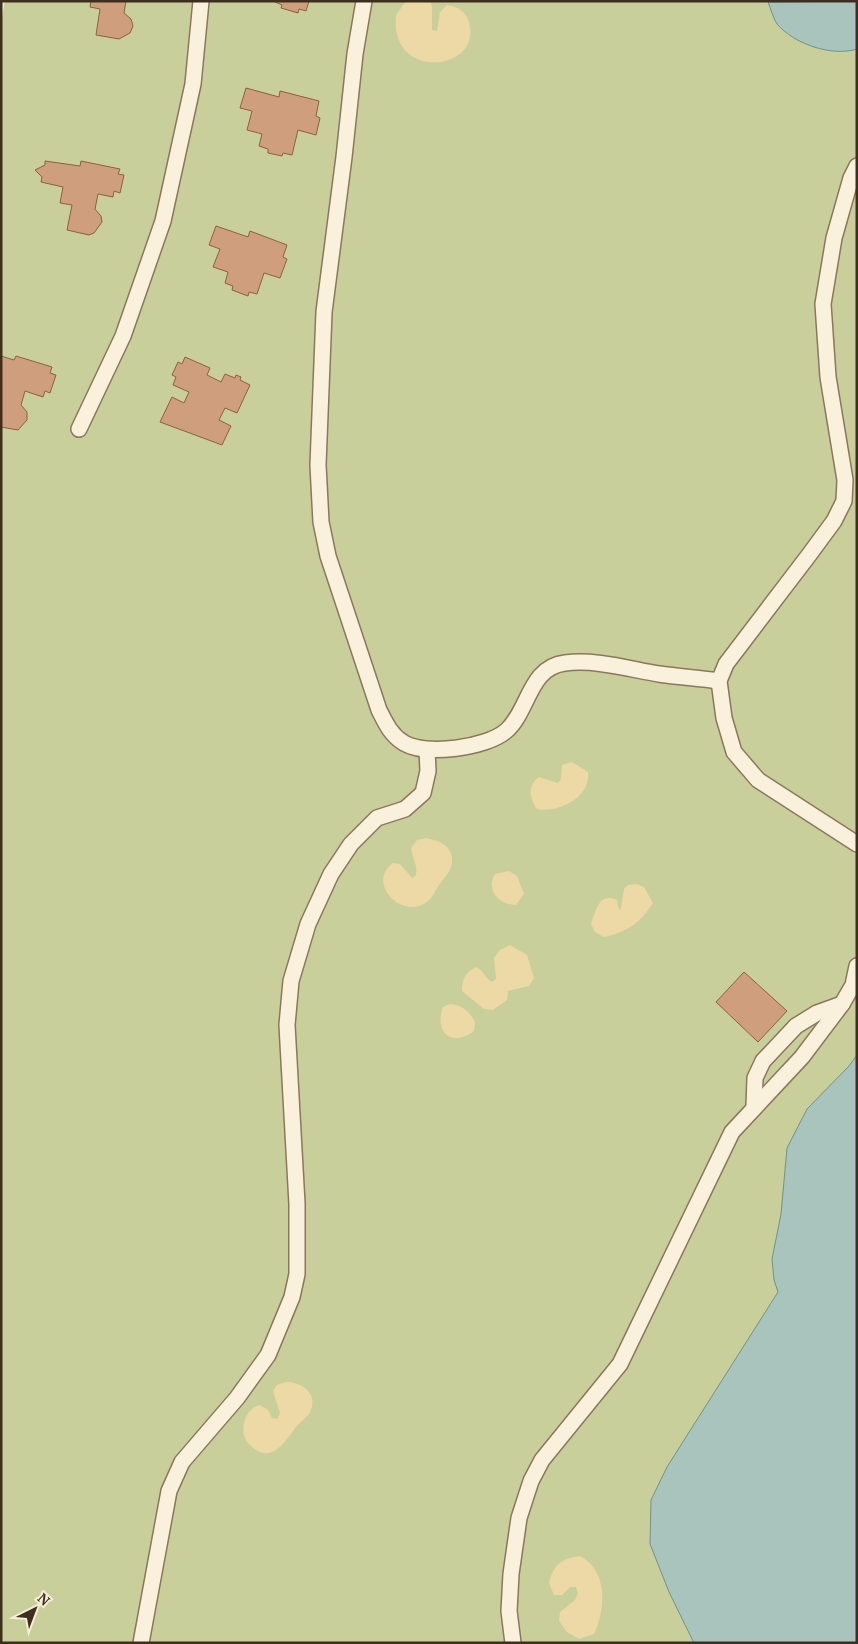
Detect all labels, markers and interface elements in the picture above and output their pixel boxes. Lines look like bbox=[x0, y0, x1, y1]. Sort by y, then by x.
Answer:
north arrow bbox=[10, 1584, 60, 1634]
text: N bbox=[34, 1588, 55, 1610]

